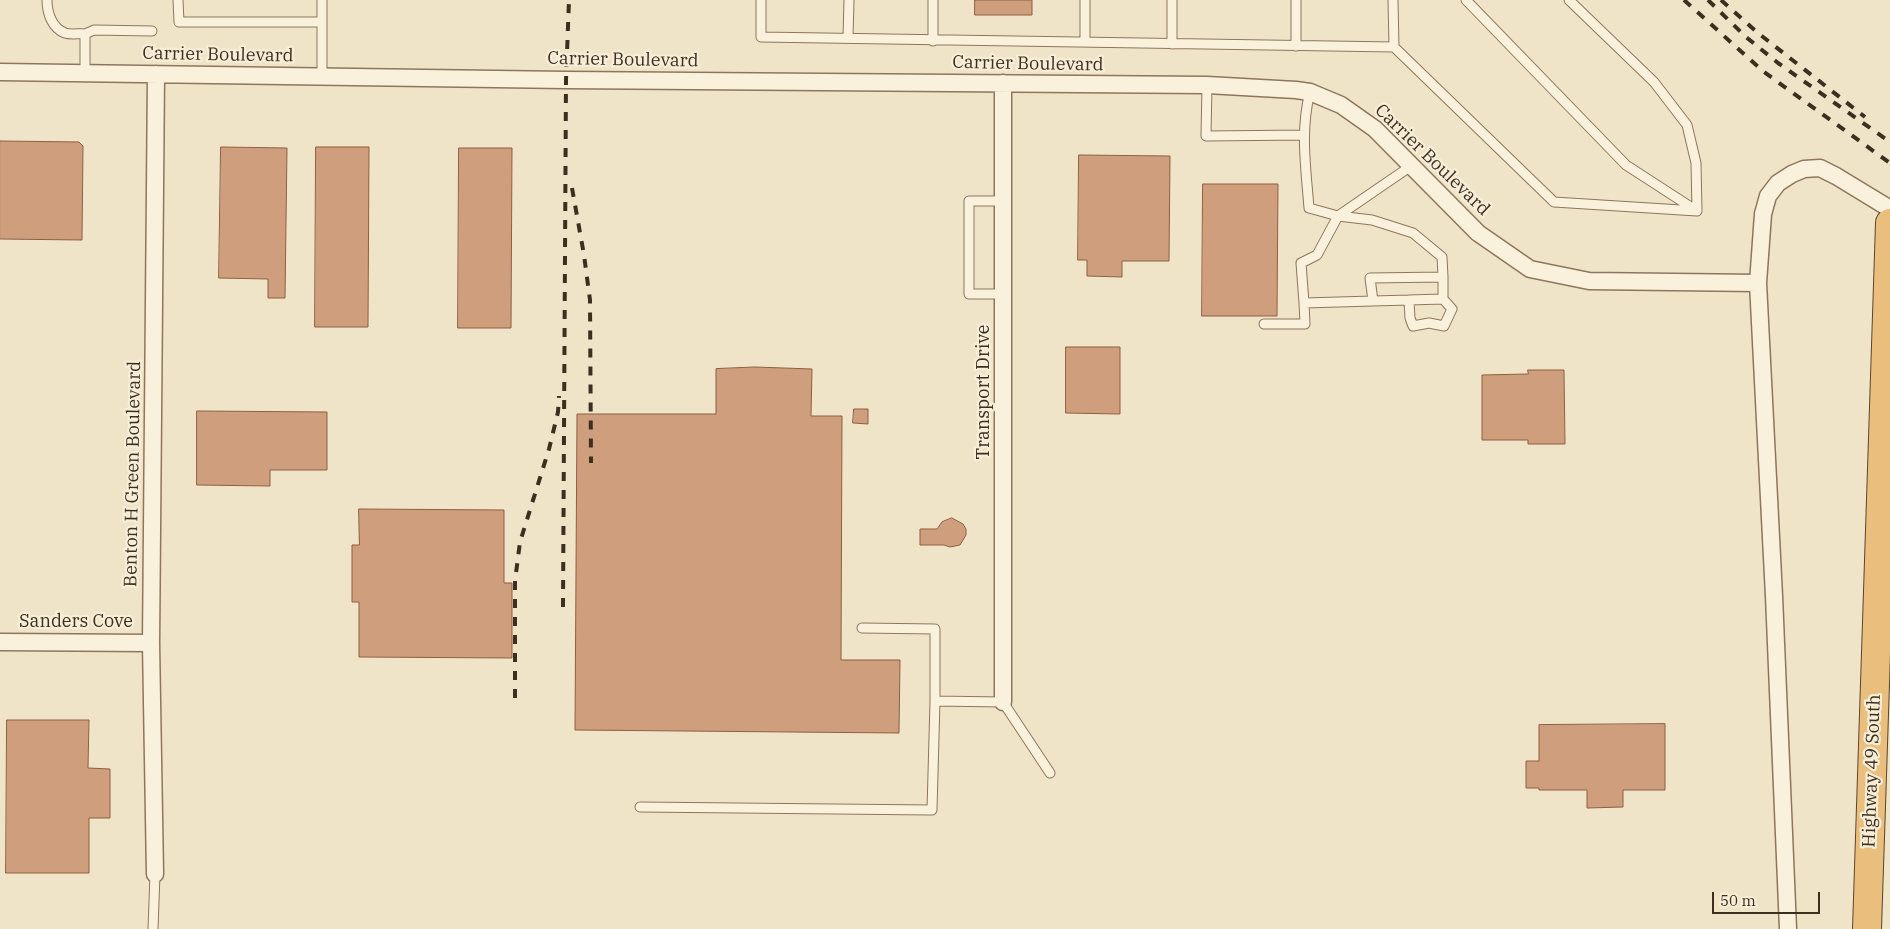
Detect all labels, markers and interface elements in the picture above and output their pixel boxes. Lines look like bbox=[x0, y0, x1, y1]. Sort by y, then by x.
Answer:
street label: Carrier Boulevard bbox=[142, 43, 294, 67]
street label: Carrier Boulevard bbox=[547, 48, 699, 72]
street label: Carrier Boulevard bbox=[952, 52, 1104, 76]
street label: Carrier Boulevard bbox=[1370, 100, 1494, 220]
street label: Transport Drive bbox=[973, 324, 995, 460]
street label: Benton H Green Boulevard bbox=[120, 361, 146, 587]
street label: Sanders Cove bbox=[19, 611, 133, 633]
street label: Highway 49 South bbox=[1859, 694, 1885, 848]
scale bar bbox=[1715, 882, 1822, 914]
text: 50 m bbox=[1720, 891, 1756, 910]

